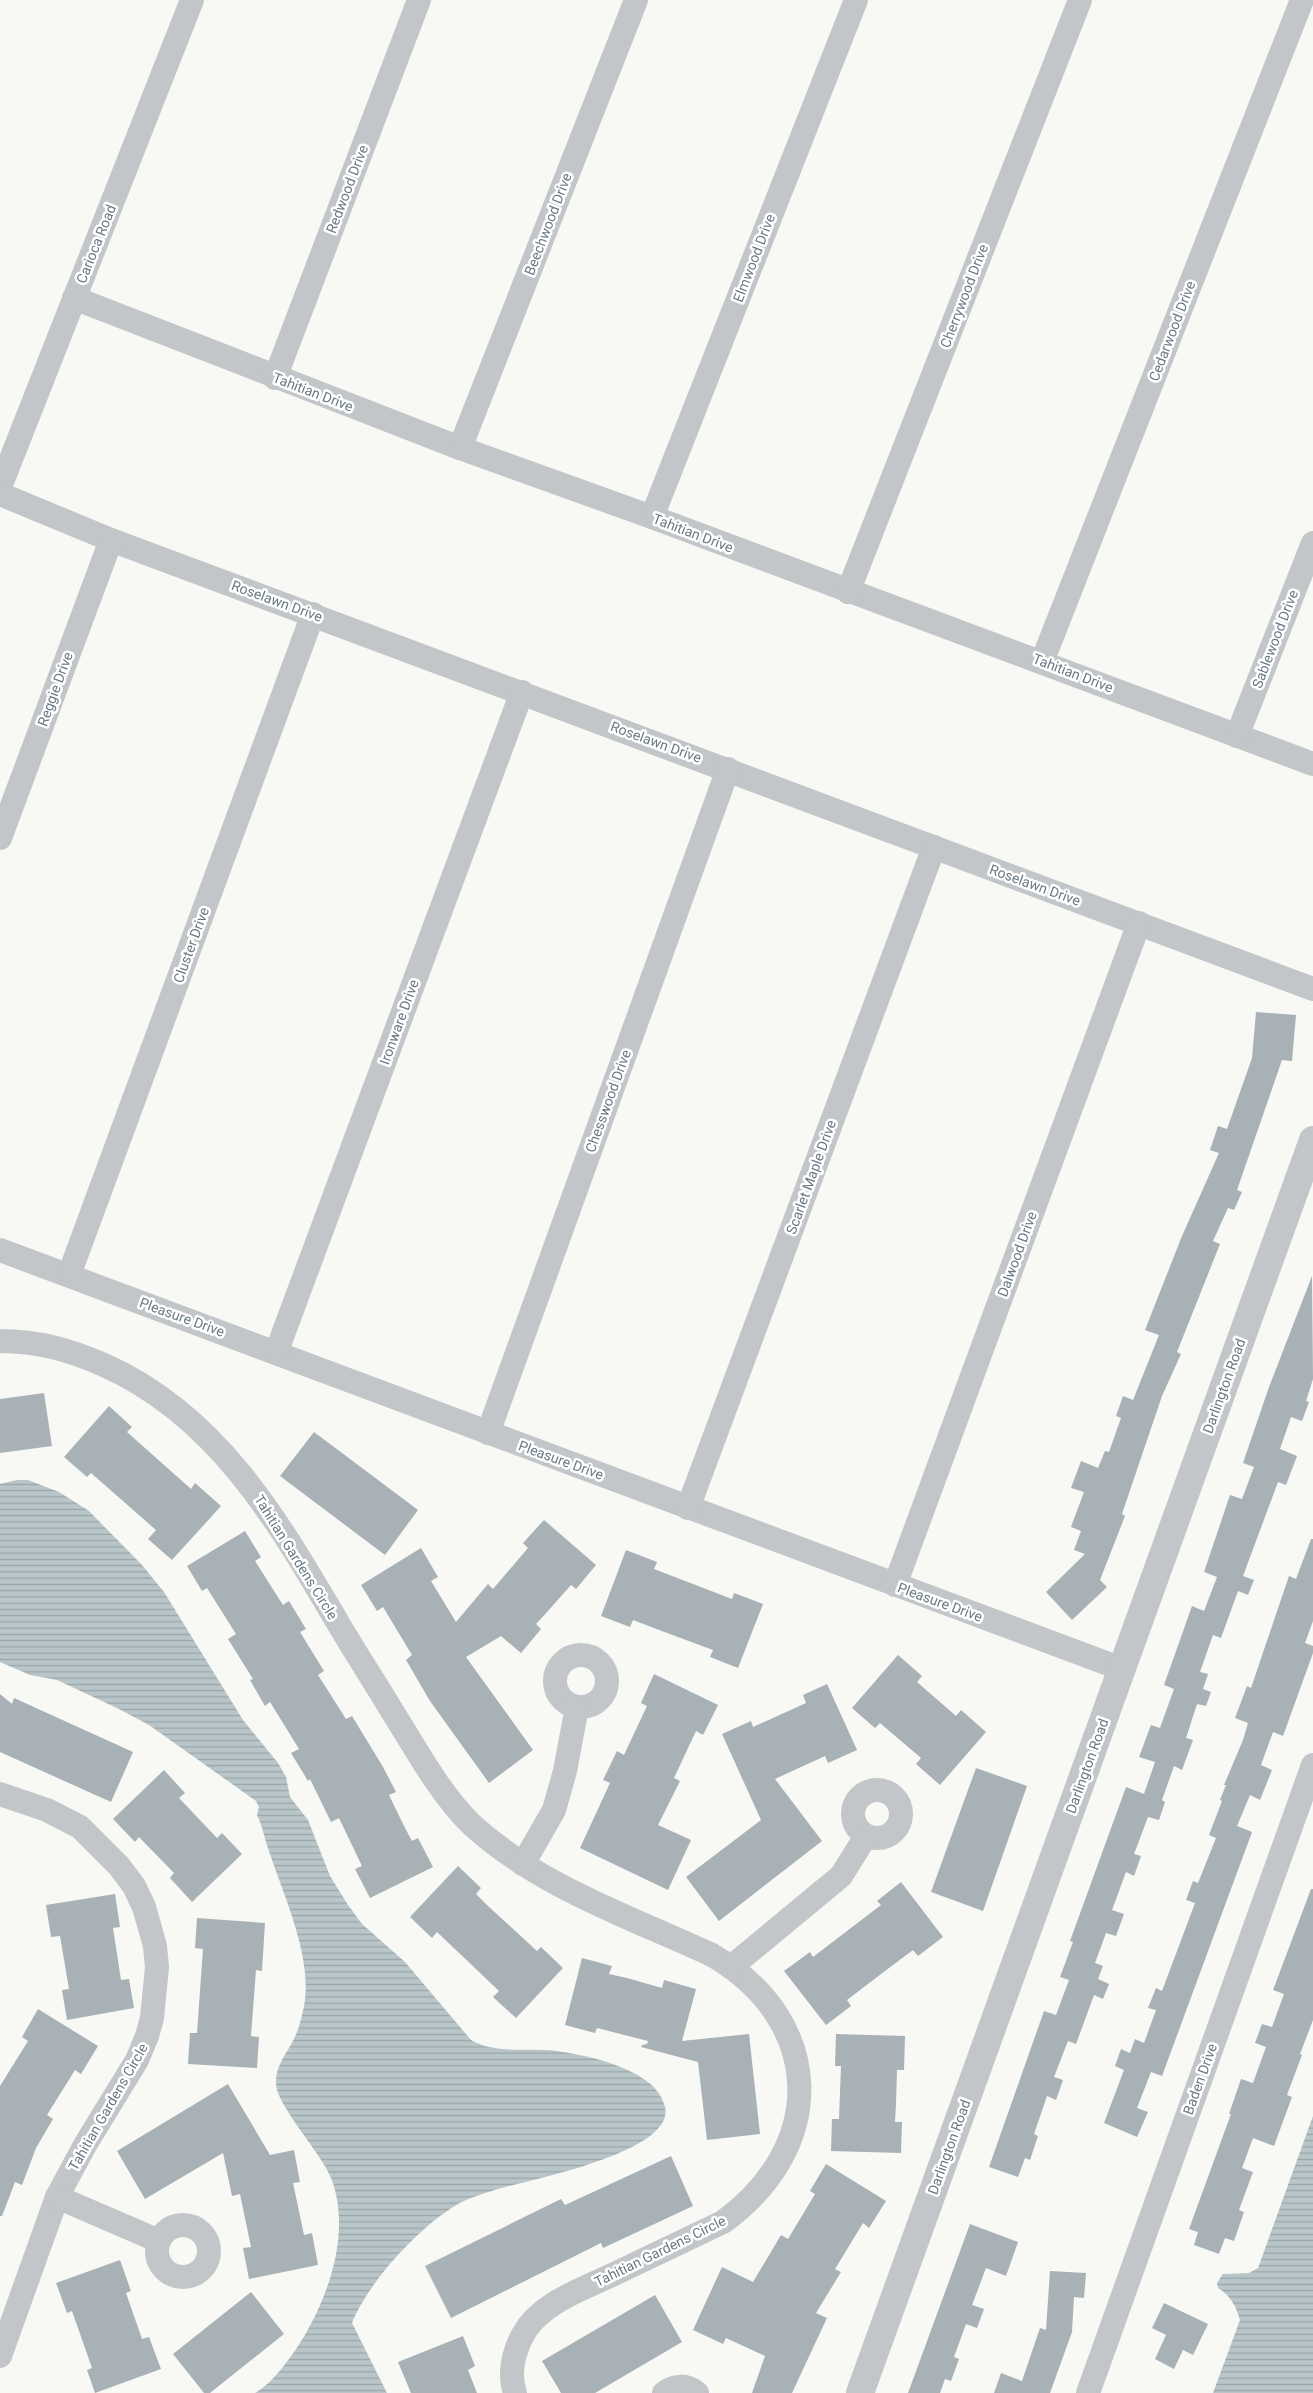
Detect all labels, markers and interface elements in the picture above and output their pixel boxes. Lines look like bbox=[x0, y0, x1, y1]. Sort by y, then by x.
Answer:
street label: Redwood Drive bbox=[323, 143, 371, 235]
street label: Beechwood Drive bbox=[521, 171, 575, 277]
street label: Carioca Road bbox=[73, 202, 119, 286]
street label: Elmwood Drive bbox=[730, 212, 778, 304]
street label: Cherrywood Drive bbox=[937, 242, 991, 350]
street label: Cedarwood Drive bbox=[1145, 279, 1199, 383]
street label: Tahitian Drive bbox=[271, 369, 355, 415]
street label: Tahitian Drive bbox=[651, 510, 735, 556]
street label: Roselawn Drive bbox=[229, 577, 325, 625]
street label: Sablewood Drive bbox=[1249, 588, 1301, 690]
street label: Reggie Drive bbox=[34, 650, 76, 728]
street label: Tahitian Drive bbox=[1031, 650, 1115, 696]
street label: Roselawn Drive bbox=[608, 718, 704, 766]
street label: Roselawn Drive bbox=[987, 861, 1083, 909]
street label: Cluster Drive bbox=[170, 905, 212, 985]
street label: Ironware Drive bbox=[376, 977, 422, 1067]
street label: Chesswood Drive bbox=[582, 1048, 634, 1154]
street label: Scarlet Maple Drive bbox=[783, 1118, 839, 1236]
street label: Dalwood Drive bbox=[994, 1209, 1040, 1299]
street label: Pleasure Drive bbox=[137, 1294, 227, 1340]
street label: Darlington Road bbox=[1199, 1336, 1249, 1436]
street label: Pleasure Drive bbox=[516, 1437, 606, 1483]
street label: Tahitian Gardens Circle bbox=[251, 1492, 341, 1622]
street label: Pleasure Drive bbox=[895, 1579, 985, 1625]
street label: Darlington Road bbox=[1062, 1716, 1112, 1816]
street label: Tahitian Gardens Circle bbox=[65, 2041, 151, 2173]
street label: Baden Drive bbox=[1180, 2041, 1220, 2117]
street label: Darlington Road bbox=[924, 2097, 974, 2197]
street label: Tahitian Gardens Circle bbox=[592, 2212, 728, 2290]

